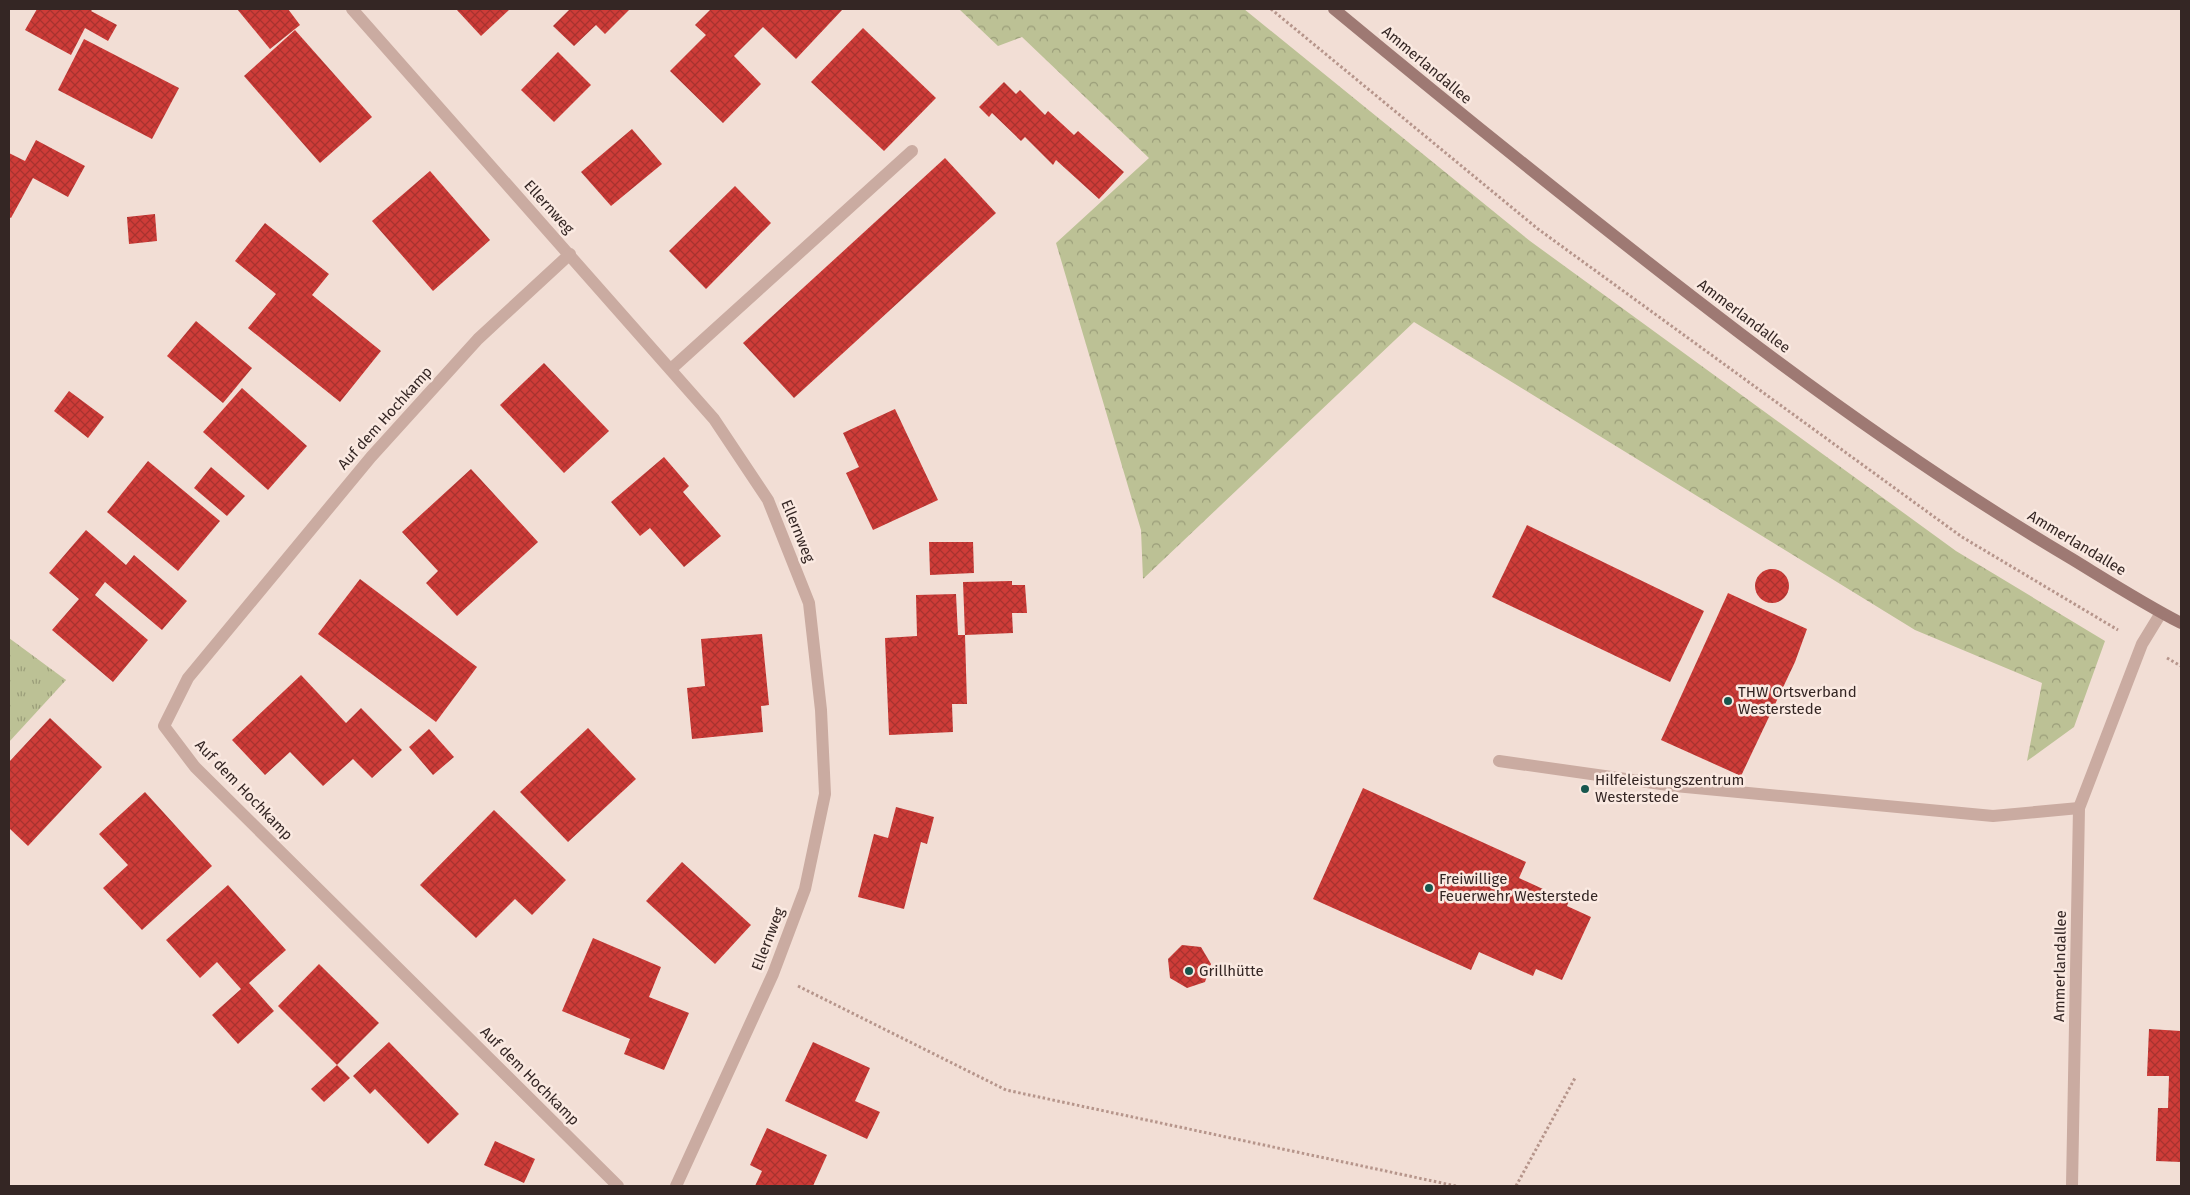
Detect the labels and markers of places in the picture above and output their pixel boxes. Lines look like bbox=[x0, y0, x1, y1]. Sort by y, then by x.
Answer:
place label: THW Ortsverband Westerstede bbox=[1738, 683, 1857, 718]
marker: THW Ortsverband Westerstede bbox=[1722, 695, 1734, 707]
place label: Hilfeleistungszentrum Westerstede bbox=[1595, 771, 1744, 806]
marker: Hilfeleistungszentrum Westerstede bbox=[1579, 783, 1591, 795]
place label: Freiwillige Feuerwehr Westerstede bbox=[1439, 870, 1598, 905]
marker: Freiwillige Feuerwehr Westerstede bbox=[1423, 882, 1435, 894]
place label: Grillhütte bbox=[1199, 962, 1264, 980]
marker: Grillhütte bbox=[1183, 965, 1195, 977]

